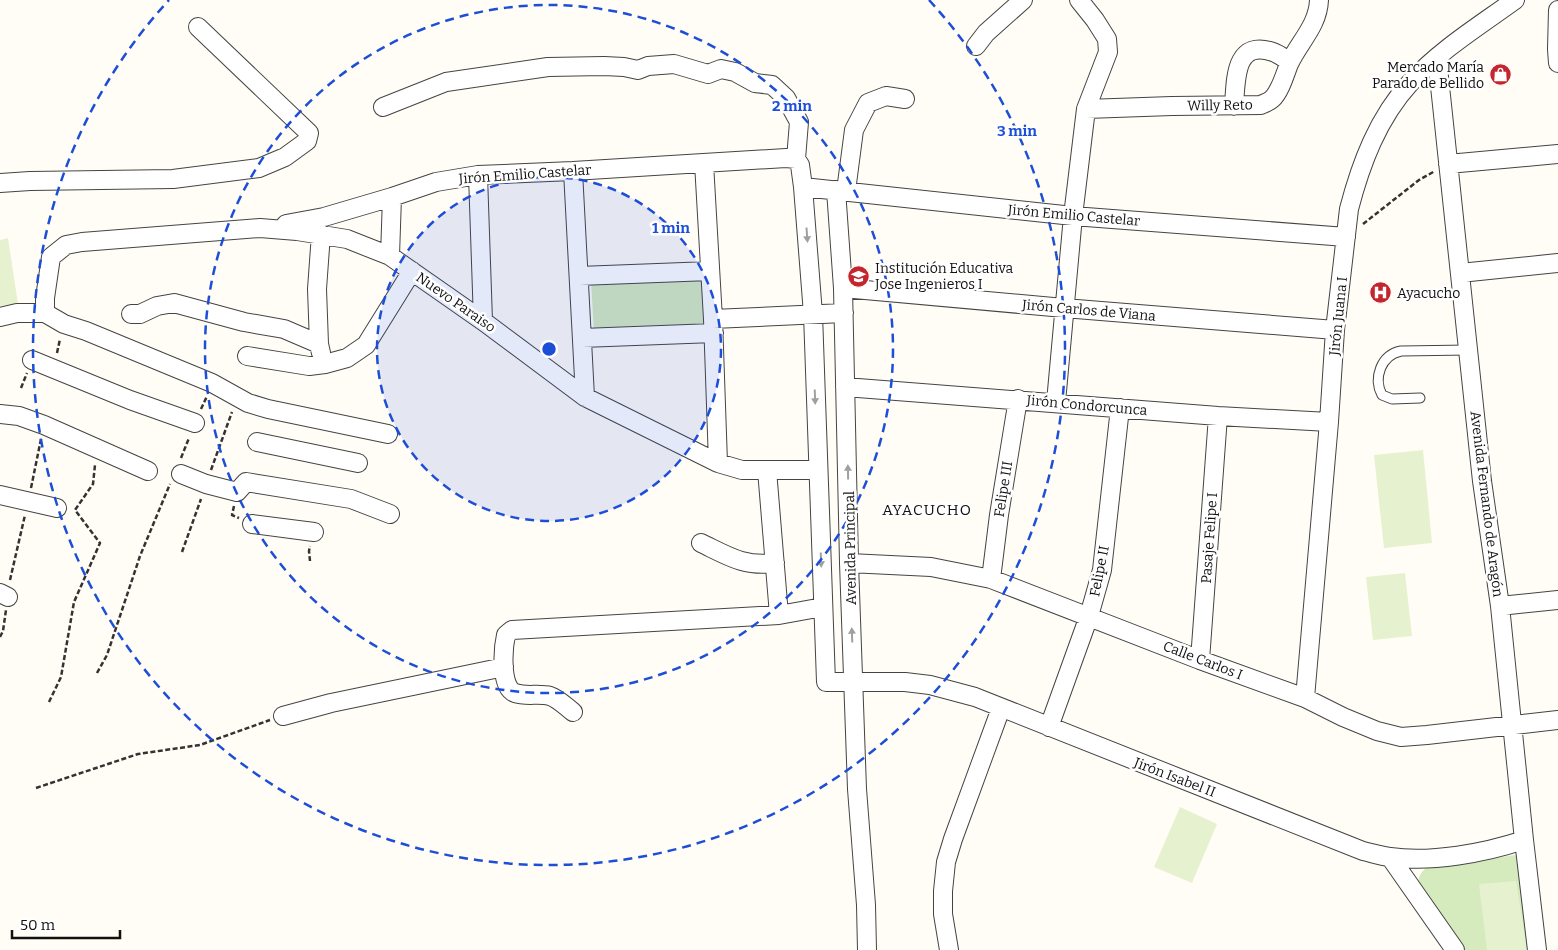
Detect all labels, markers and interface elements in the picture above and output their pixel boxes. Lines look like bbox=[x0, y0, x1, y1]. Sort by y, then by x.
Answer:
place label: Mercado María Parado de Bellido bbox=[1372, 59, 1484, 92]
shop icon: Mercado María Parado de Bellido bbox=[1488, 63, 1512, 87]
street label: Willy Reto bbox=[1187, 96, 1253, 115]
text: 2 min bbox=[772, 97, 812, 115]
text: 3 min bbox=[997, 122, 1037, 140]
street label: Jirón Emilio Castelar bbox=[457, 161, 592, 188]
street label: Jirón Emilio Castelar bbox=[1006, 201, 1141, 230]
text: 1 min bbox=[652, 219, 690, 237]
one-way arrow bbox=[803, 227, 811, 243]
place label: Institución Educativa Jose Ingenieros I bbox=[874, 260, 1013, 293]
school or university icon: Institución Educativa Jose Ingenieros I bbox=[847, 264, 871, 288]
street label: Nuevo Paraiso bbox=[413, 269, 499, 336]
street label: Jirón Juana I bbox=[1326, 276, 1351, 357]
hospital icon: Ayacucho bbox=[1369, 281, 1393, 305]
place label: Ayacucho bbox=[1397, 285, 1460, 302]
street label: Jirón Carlos de Viana bbox=[1020, 296, 1157, 325]
centre of rings bbox=[540, 340, 558, 358]
one-way arrow bbox=[812, 390, 820, 406]
street label: Jirón Condorcunca bbox=[1025, 392, 1148, 419]
street label: Avenida Fernando de Aragón bbox=[1467, 410, 1506, 598]
street label: Felipe III bbox=[991, 460, 1016, 518]
one-way arrow bbox=[844, 464, 852, 480]
street label: Avenida Principal bbox=[841, 491, 860, 605]
street label: Pasaje Felipe I bbox=[1198, 492, 1221, 584]
district label: AYACUCHO bbox=[882, 501, 972, 519]
street label: Felipe II bbox=[1086, 544, 1113, 598]
one-way arrow bbox=[818, 552, 826, 568]
one-way arrow bbox=[848, 626, 856, 642]
street label: Calle Carlos I bbox=[1161, 638, 1245, 683]
street label: Jirón Isabel II bbox=[1131, 754, 1218, 801]
scale bar bbox=[12, 908, 120, 940]
text: 50 m bbox=[20, 916, 56, 934]

